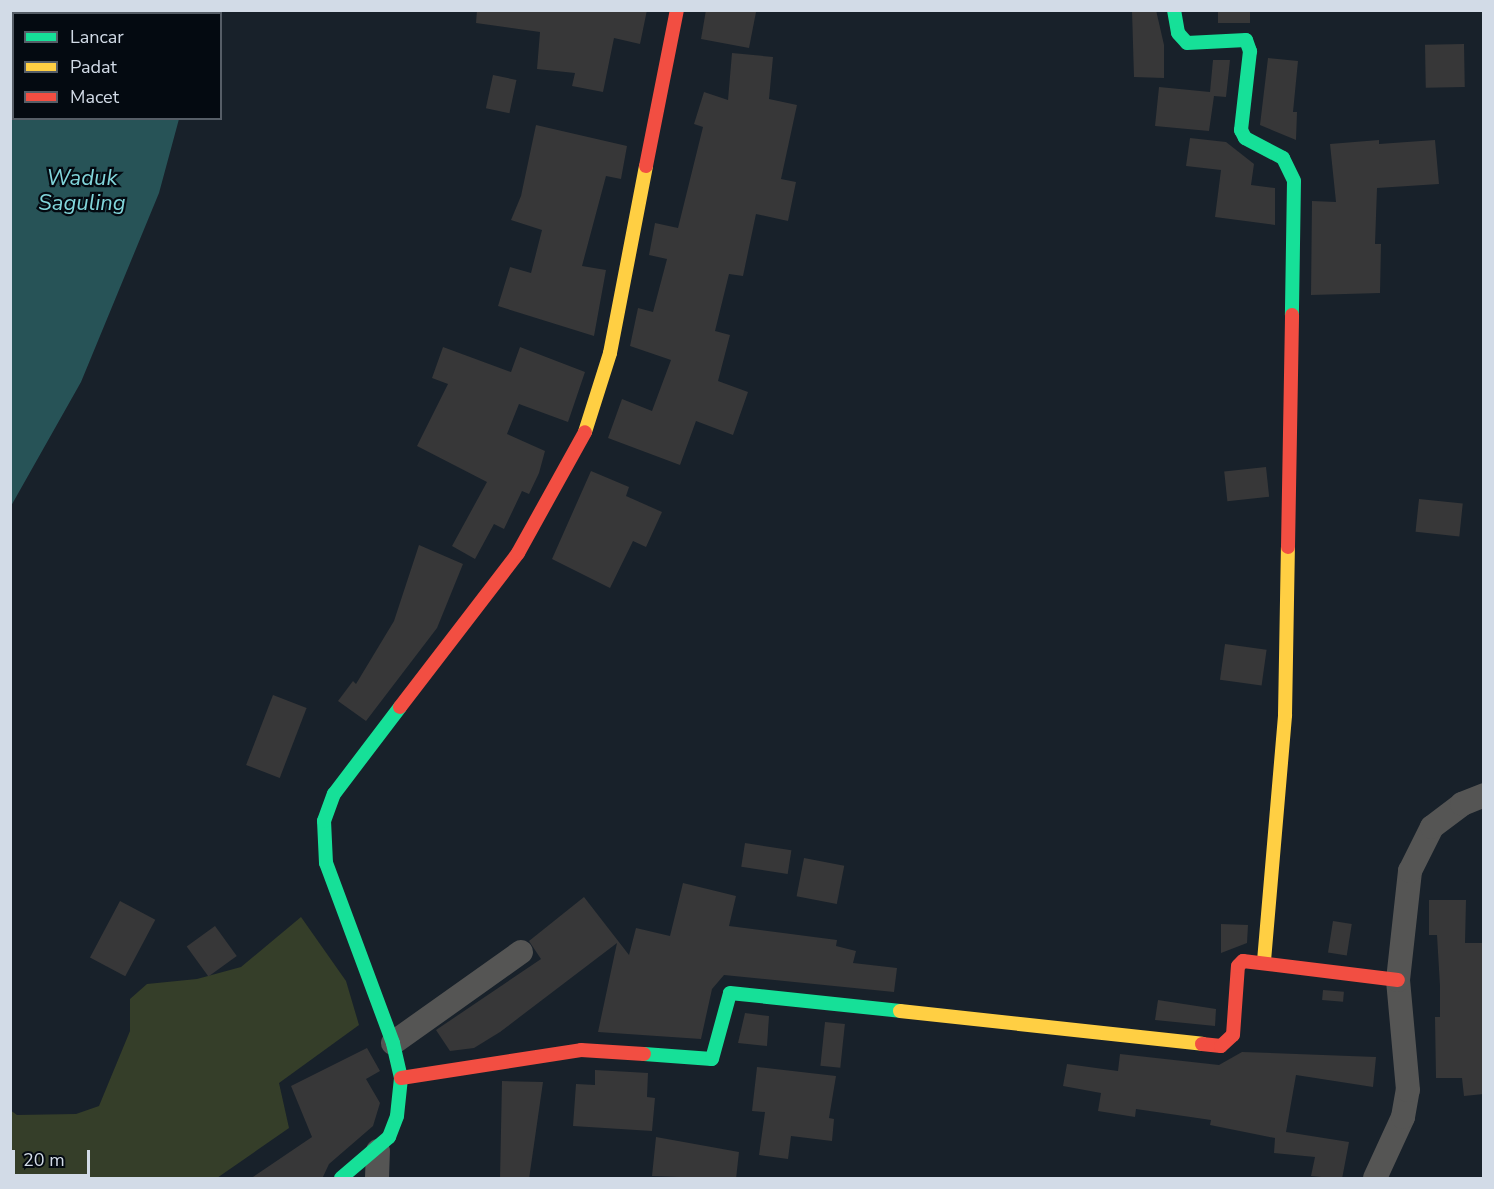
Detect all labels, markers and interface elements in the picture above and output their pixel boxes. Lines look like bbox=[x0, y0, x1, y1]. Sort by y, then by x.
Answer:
legend bbox=[12, 12, 222, 120]
text: Lancar bbox=[70, 25, 124, 49]
text: Padat bbox=[70, 55, 117, 79]
text: Macet bbox=[70, 85, 119, 109]
water label: Waduk Saguling bbox=[38, 165, 126, 216]
scale bar bbox=[15, 1138, 93, 1176]
text: 20 m bbox=[23, 1148, 65, 1172]

